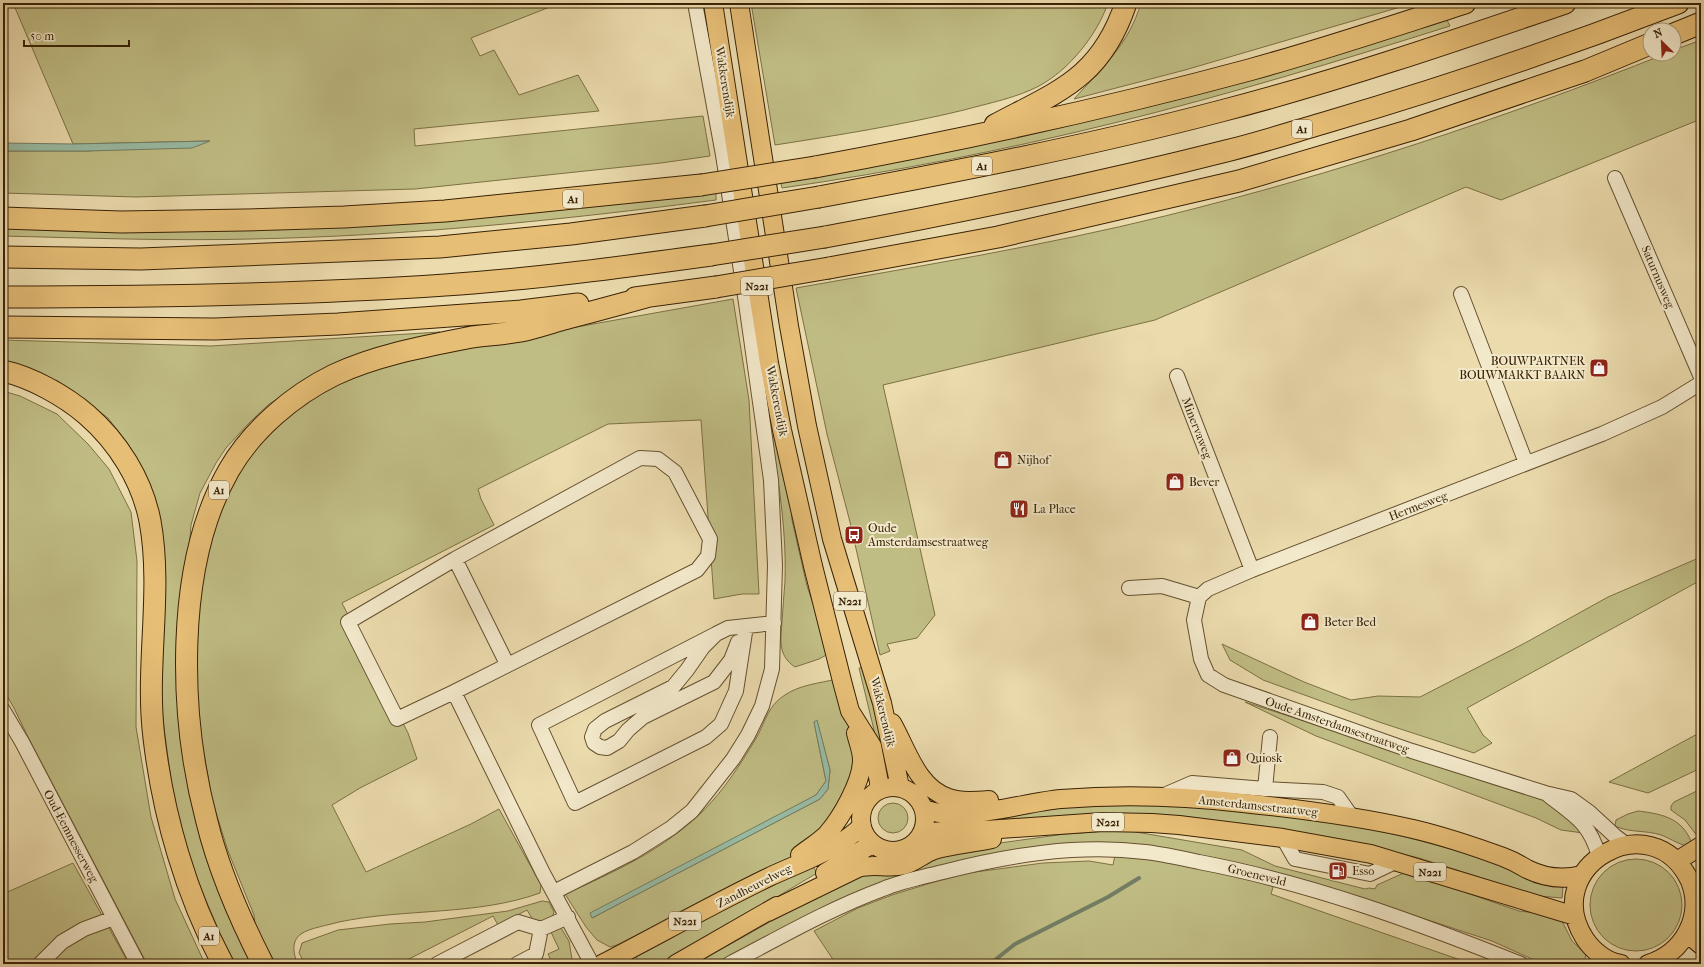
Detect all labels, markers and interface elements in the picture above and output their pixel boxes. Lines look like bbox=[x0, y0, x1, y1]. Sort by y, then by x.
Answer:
scale bar bbox=[24, 22, 129, 48]
north arrow bbox=[1642, 22, 1682, 62]
text: N bbox=[1652, 25, 1665, 41]
text: 50 m bbox=[30, 29, 54, 43]
street label: Wakkerendijk bbox=[712, 44, 738, 119]
road number: A1 bbox=[1292, 120, 1312, 138]
road number: A1 bbox=[972, 157, 992, 175]
road number: A1 bbox=[563, 190, 583, 208]
street label: Saturnusweg bbox=[1638, 243, 1678, 311]
road number: N221 bbox=[741, 277, 773, 295]
place label: BOUWPARTNER BOUWMARKT BAARN bbox=[1459, 354, 1586, 382]
shop icon: BOUWPARTNER BOUWMARKT BAARN bbox=[1588, 357, 1610, 379]
street label: Wakkerendijk bbox=[763, 363, 791, 438]
street label: Minervaweg bbox=[1179, 395, 1215, 461]
shop icon: Nijhof bbox=[992, 449, 1014, 471]
place label: Nijhof bbox=[1017, 453, 1052, 467]
shop icon: Bever bbox=[1164, 471, 1186, 493]
place label: Bever bbox=[1189, 475, 1220, 489]
road number: A1 bbox=[209, 481, 229, 499]
street label: Hermesweg bbox=[1387, 488, 1450, 524]
restaurant icon: La Place bbox=[1008, 498, 1030, 520]
place label: La Place bbox=[1033, 502, 1076, 516]
place label: Oude Amsterdamsestraatweg bbox=[867, 521, 989, 549]
bus stop icon: Oude Amsterdamsestraatweg bbox=[843, 524, 865, 546]
road number: N221 bbox=[834, 592, 866, 610]
shop icon: Beter Bed bbox=[1299, 611, 1321, 633]
place label: Beter Bed bbox=[1324, 615, 1376, 629]
street label: Wakkerendijk bbox=[867, 675, 899, 749]
street label: Oude Amsterdamsestraatweg bbox=[1263, 694, 1411, 756]
shop icon: Quiosk bbox=[1221, 747, 1243, 769]
place label: Quiosk bbox=[1246, 751, 1283, 765]
street label: Oud-Eemnesserweg bbox=[41, 787, 102, 885]
street label: Amsterdamsestraatweg bbox=[1197, 793, 1319, 819]
road number: N221 bbox=[1092, 813, 1124, 831]
fuel station icon: Esso bbox=[1327, 860, 1349, 882]
street label: Zandheuvelweg bbox=[714, 861, 794, 911]
street label: Groeneveld bbox=[1226, 861, 1288, 889]
road number: N221 bbox=[1414, 863, 1446, 881]
place label: Esso bbox=[1352, 864, 1374, 878]
road number: N221 bbox=[669, 912, 701, 930]
road number: A1 bbox=[199, 927, 219, 945]

